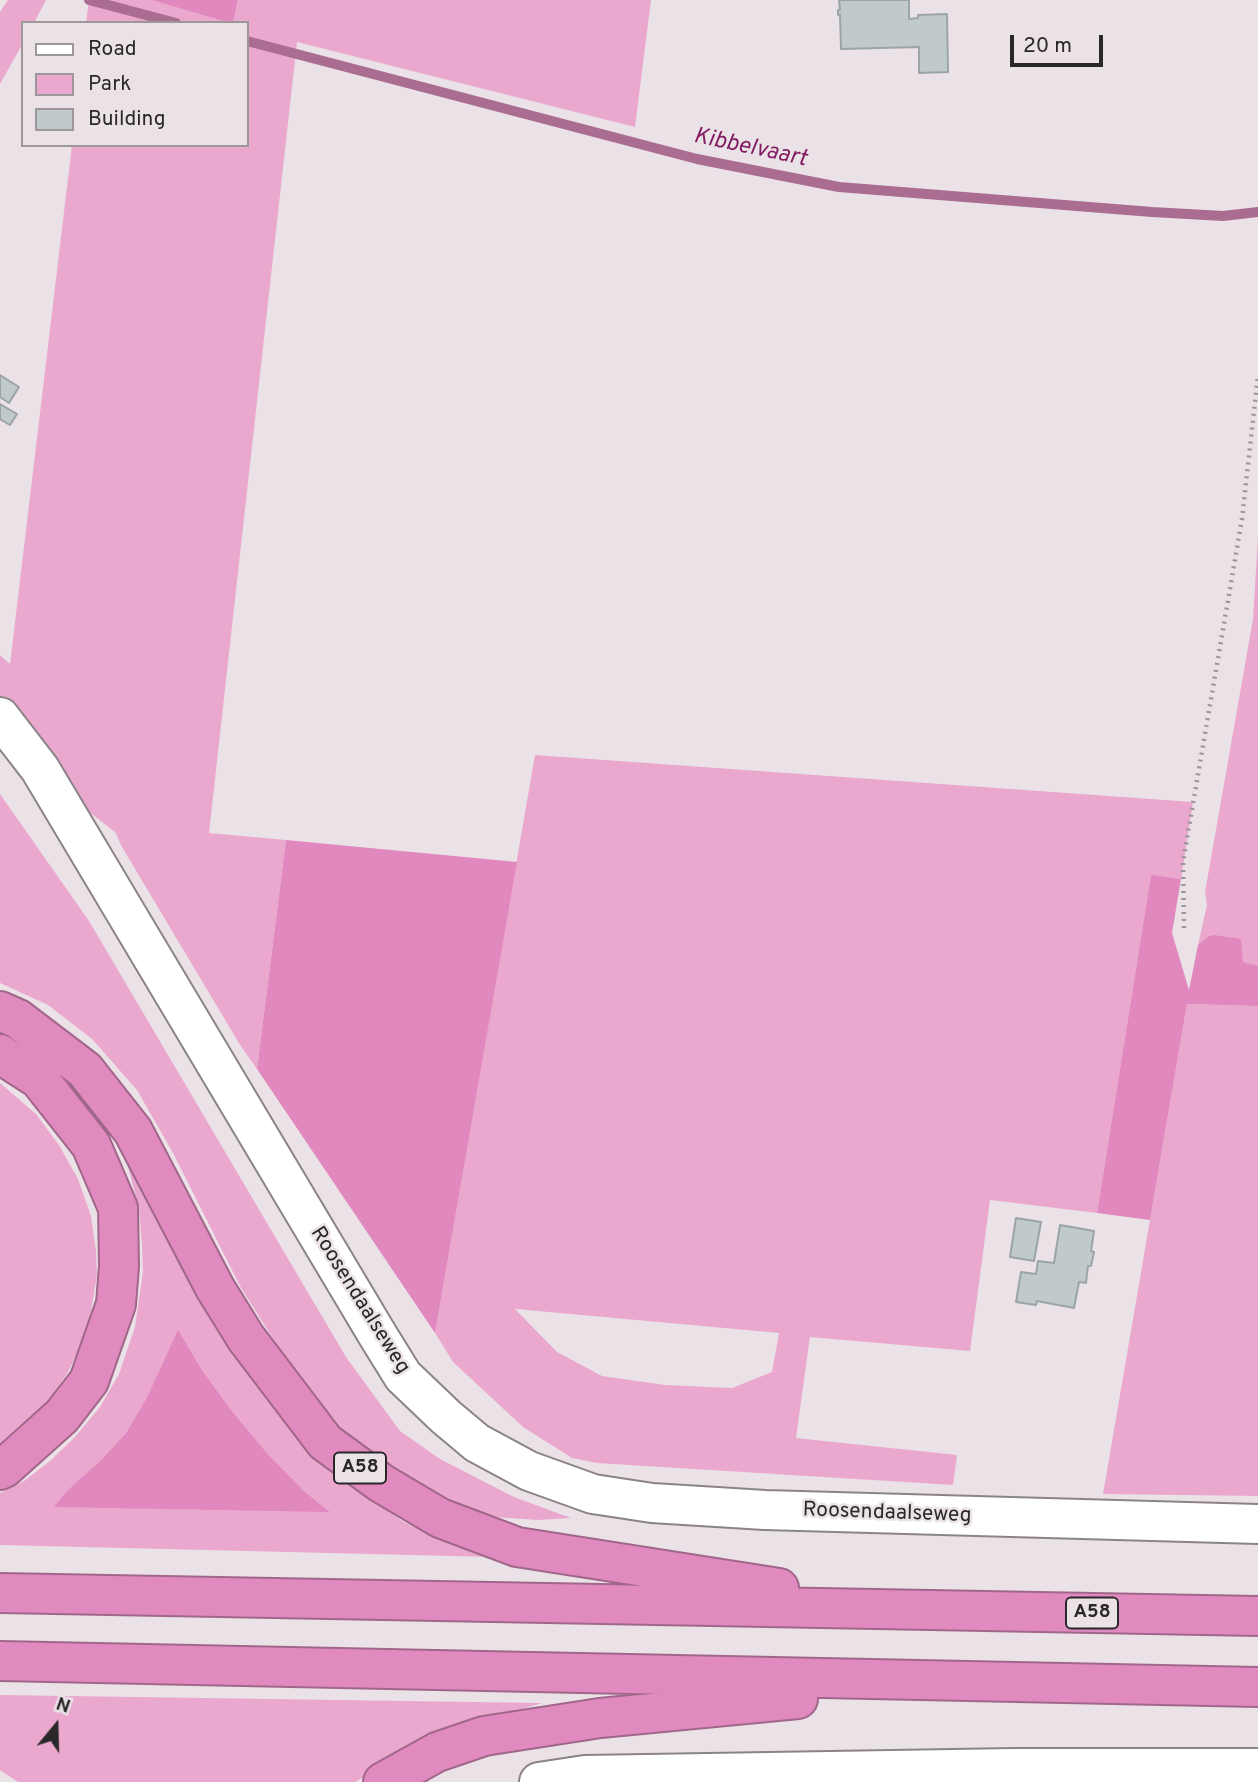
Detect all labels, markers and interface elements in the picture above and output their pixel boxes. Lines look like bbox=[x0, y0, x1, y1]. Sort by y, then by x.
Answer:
legend bbox=[21, 21, 248, 147]
scale bar bbox=[1013, 21, 1106, 65]
text: 20 m bbox=[1023, 33, 1072, 60]
text: Road bbox=[88, 36, 137, 63]
text: Park bbox=[88, 71, 131, 98]
text: Building bbox=[88, 106, 166, 133]
water label: Kibbelvaart bbox=[691, 124, 809, 174]
street label: Roosendaalseweg bbox=[304, 1223, 414, 1379]
road number: A58 bbox=[334, 1452, 386, 1484]
street label: Roosendaalseweg bbox=[802, 1498, 972, 1530]
road number: A58 bbox=[1066, 1597, 1118, 1628]
north arrow bbox=[21, 1691, 91, 1761]
text: N bbox=[52, 1693, 73, 1720]

